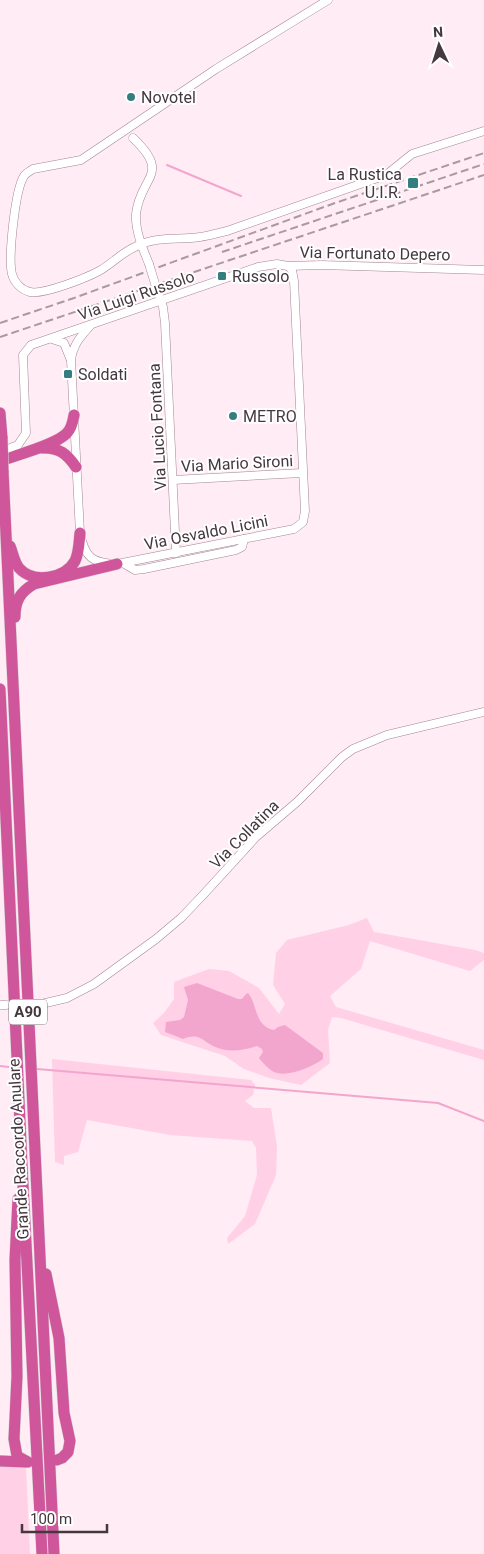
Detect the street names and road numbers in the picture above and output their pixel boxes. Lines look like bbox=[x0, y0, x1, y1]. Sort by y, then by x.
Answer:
street label: Via Fortunato Depero bbox=[299, 243, 451, 264]
street label: Via Luigi Russolo bbox=[75, 267, 197, 324]
street label: Via Lucio Fontana bbox=[145, 363, 170, 491]
street label: Via Mario Sironi bbox=[180, 451, 294, 476]
street label: Via Osvaldo Licini bbox=[143, 511, 270, 554]
street label: Via Collatina bbox=[206, 796, 283, 873]
road number: A90 bbox=[9, 1000, 47, 1024]
street label: Grande Raccordo Anulare bbox=[4, 1058, 33, 1240]

